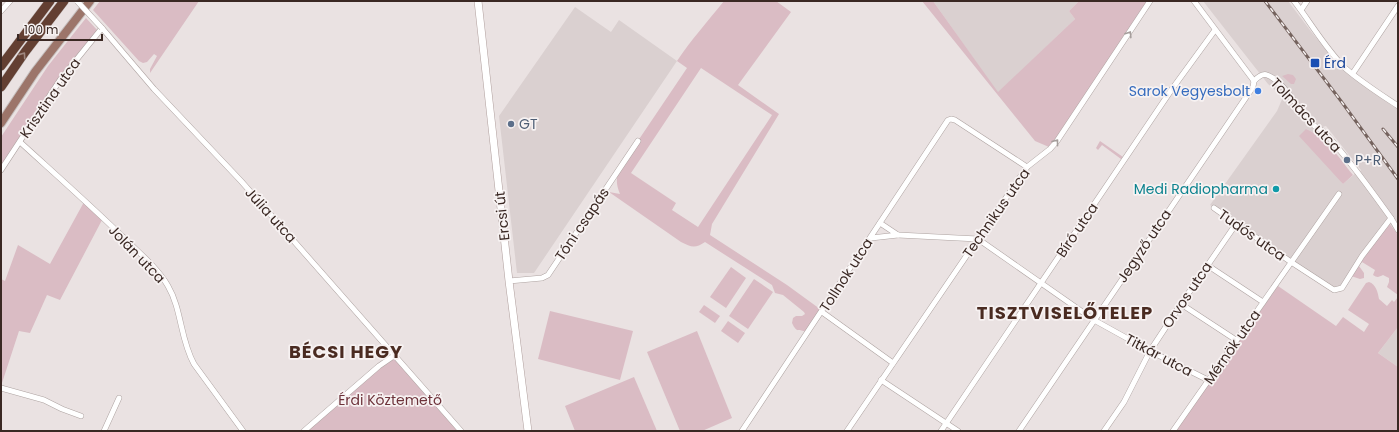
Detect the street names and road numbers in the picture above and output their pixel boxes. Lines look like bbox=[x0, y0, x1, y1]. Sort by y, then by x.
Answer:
street label: Krisztina utca bbox=[15, 54, 85, 142]
street label: Tolmács utca bbox=[1266, 73, 1346, 157]
street label: Technikus utca bbox=[958, 164, 1034, 262]
street label: Júlia utca bbox=[241, 183, 301, 247]
street label: Tóni csapás bbox=[550, 184, 614, 264]
street label: Ercsi út bbox=[489, 190, 515, 242]
street label: Bíró utca bbox=[1051, 199, 1103, 261]
street label: Tudós utca bbox=[1214, 204, 1290, 266]
street label: Jegyző utca bbox=[1112, 205, 1176, 287]
street label: Jolán utca bbox=[104, 220, 170, 288]
street label: Tollnok utca bbox=[815, 234, 877, 316]
street label: Orvos utca bbox=[1157, 258, 1217, 332]
street label: Mérnök utca bbox=[1199, 306, 1265, 388]
street label: Titkár utca bbox=[1122, 329, 1196, 381]

